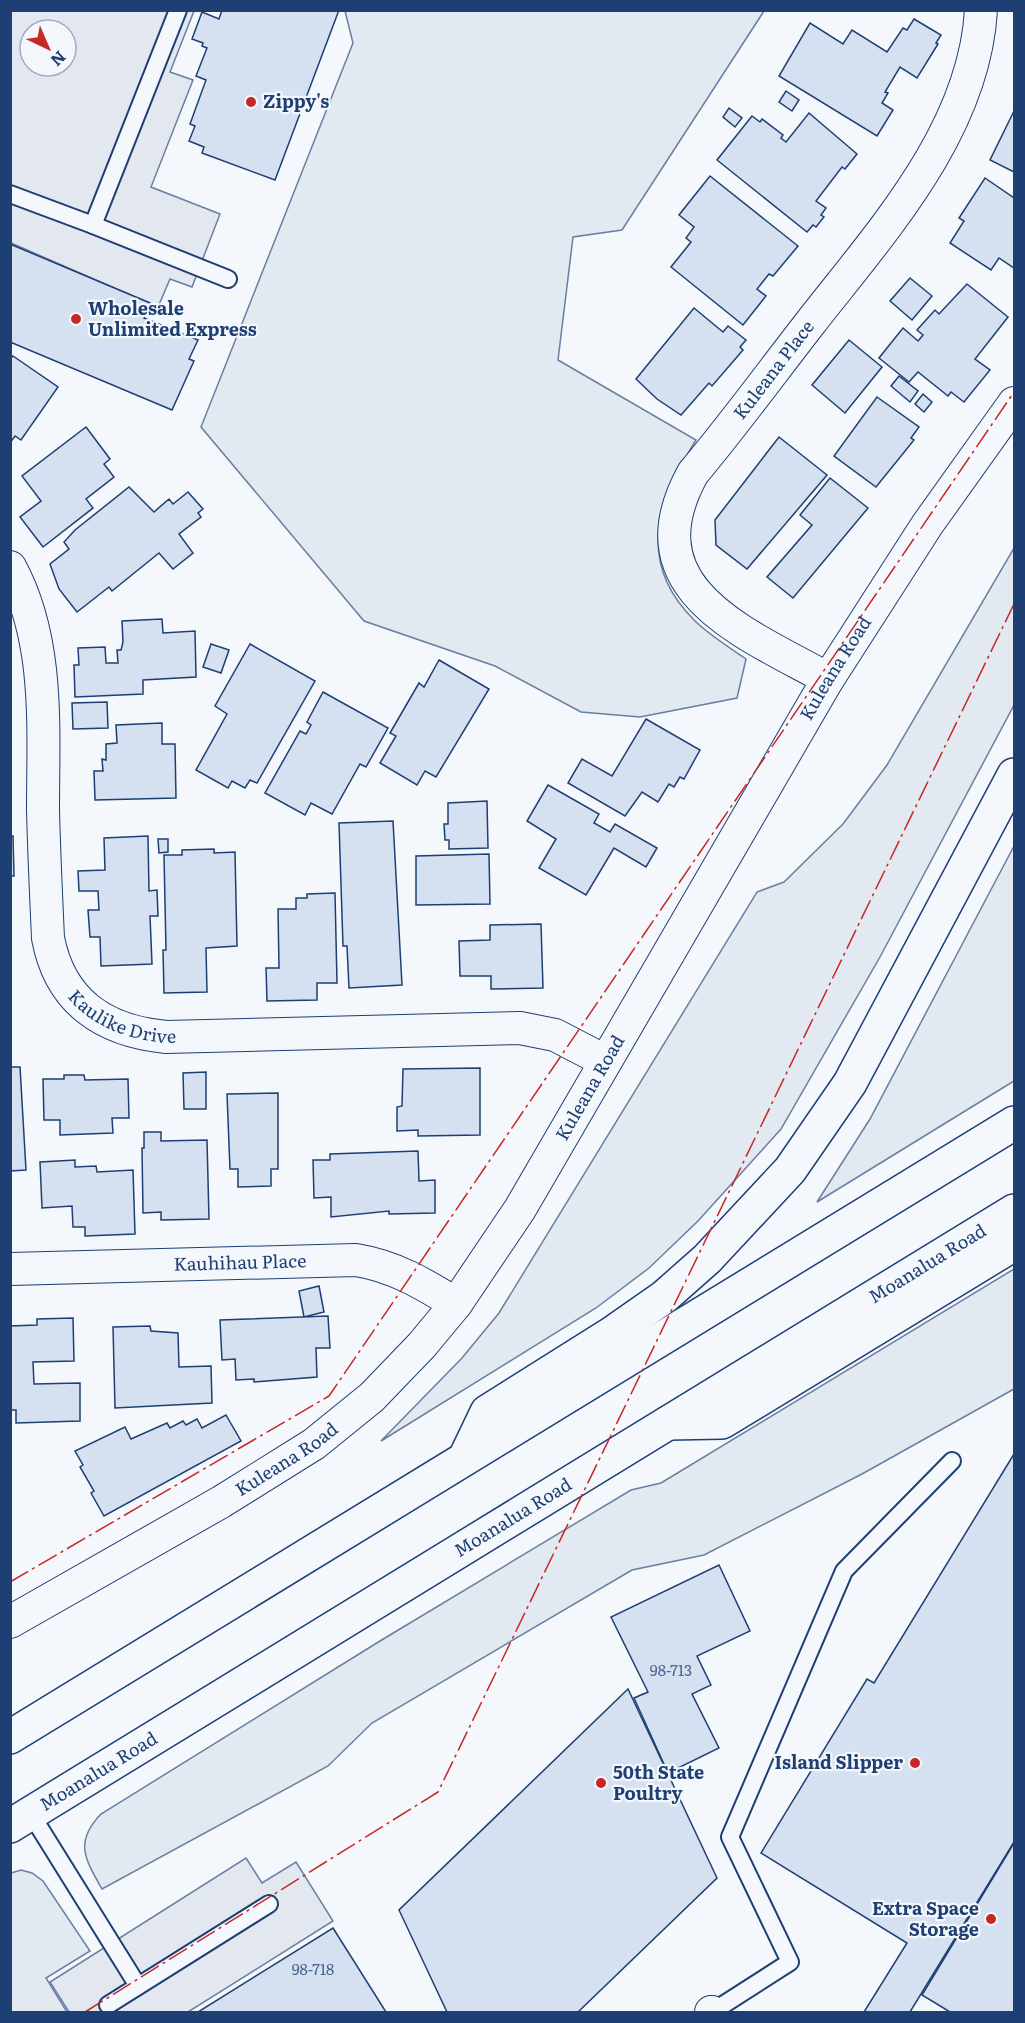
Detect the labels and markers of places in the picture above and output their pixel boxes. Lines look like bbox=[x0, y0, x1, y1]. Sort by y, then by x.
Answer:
place label: Zippy's bbox=[263, 87, 329, 114]
marker: Zippy's bbox=[244, 95, 258, 109]
place label: Wholesale Unlimited Express bbox=[88, 294, 257, 342]
marker: Wholesale Unlimited Express bbox=[69, 312, 83, 326]
place label: Island Slipper bbox=[774, 1748, 903, 1775]
marker: Island Slipper bbox=[908, 1756, 922, 1770]
place label: 50th State Poultry bbox=[613, 1758, 704, 1806]
marker: 50th State Poultry bbox=[594, 1776, 608, 1790]
place label: Extra Space Storage bbox=[872, 1894, 979, 1942]
marker: Extra Space Storage bbox=[984, 1912, 998, 1926]

